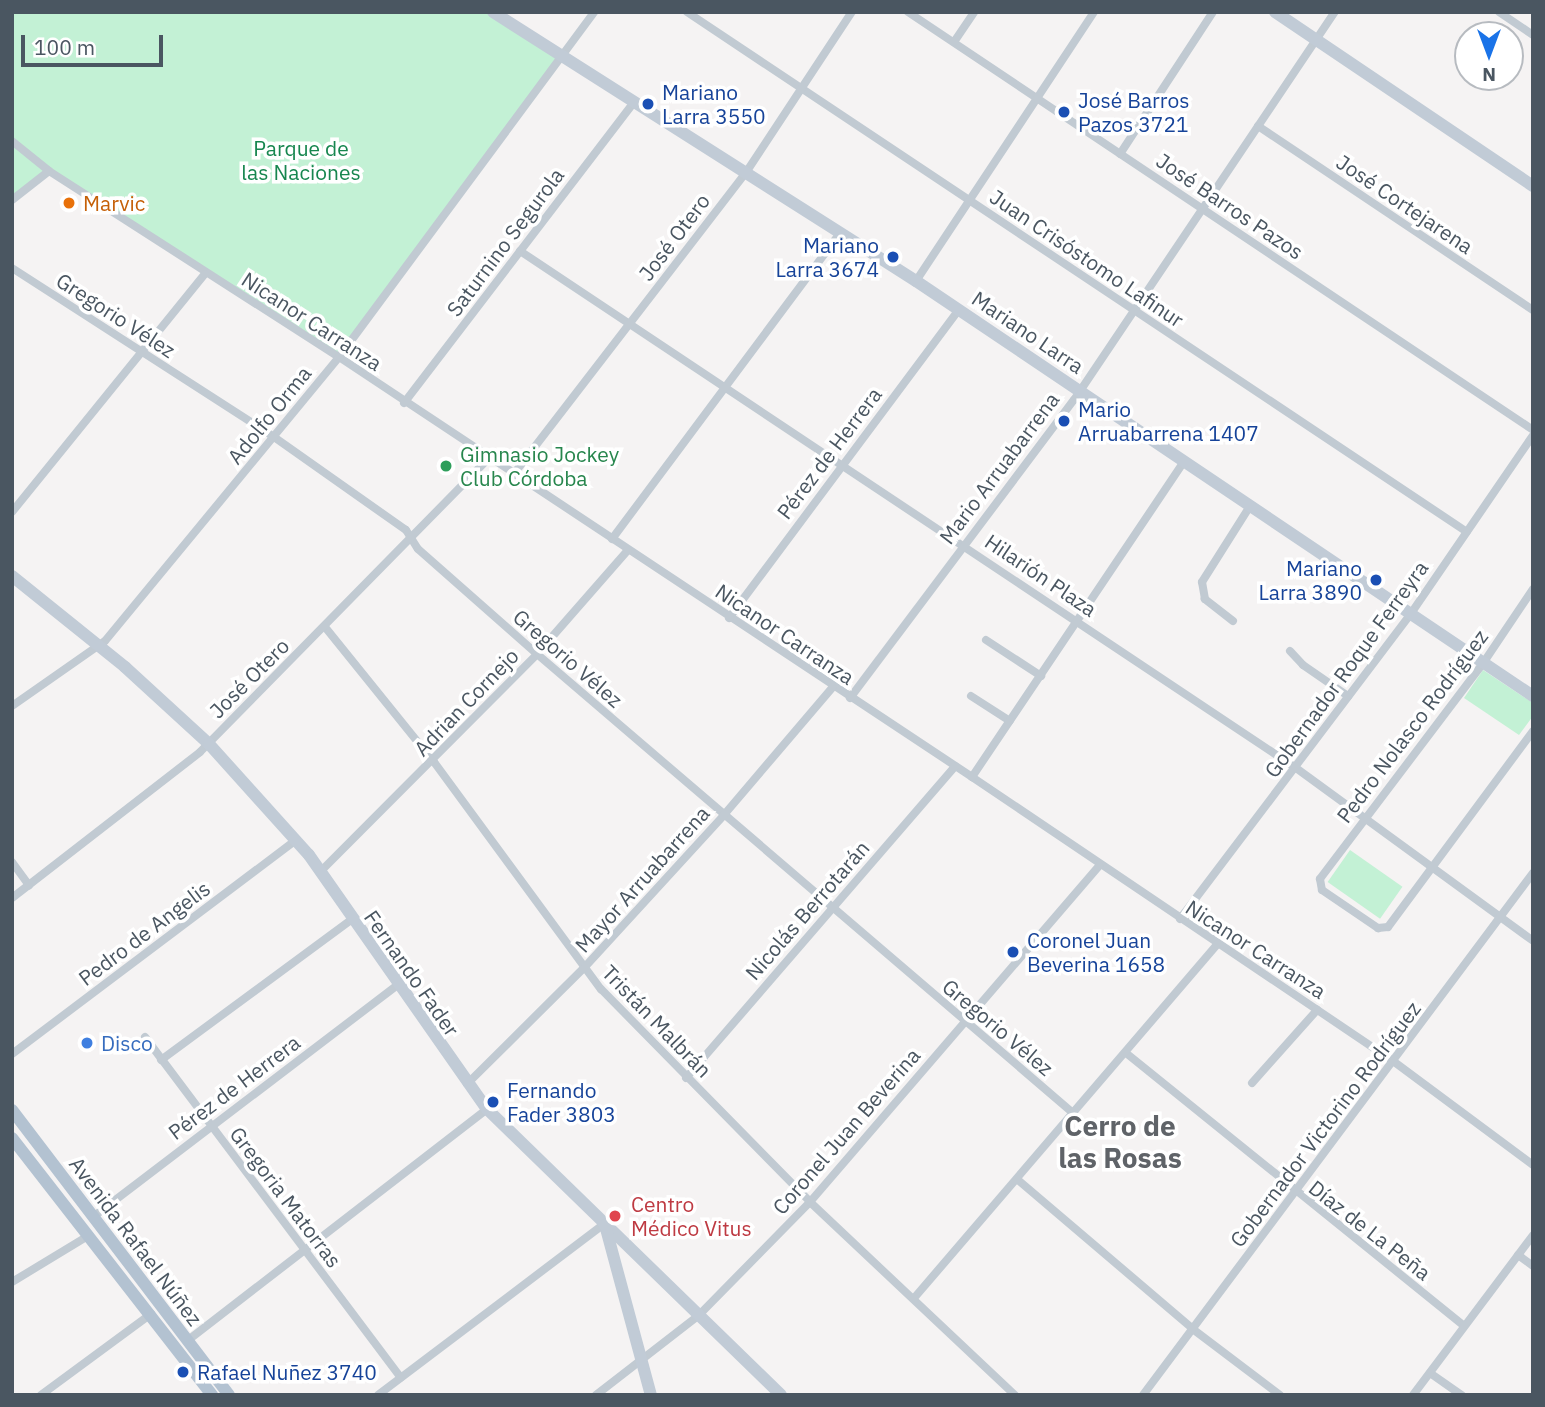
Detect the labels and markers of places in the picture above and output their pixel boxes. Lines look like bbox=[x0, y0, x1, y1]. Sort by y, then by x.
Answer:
place label: Mariano Larra 3550 bbox=[662, 79, 766, 129]
place label: José Barros Pazos 3721 bbox=[1078, 87, 1189, 137]
marker: Mariano Larra 3550 bbox=[640, 96, 656, 112]
marker: José Barros Pazos 3721 bbox=[1056, 104, 1072, 120]
place label: Marvic bbox=[83, 190, 145, 216]
marker: Marvic bbox=[61, 195, 77, 211]
place label: Mariano Larra 3674 bbox=[775, 232, 879, 282]
marker: Mariano Larra 3674 bbox=[885, 249, 901, 265]
place label: Mario Arruabarrena 1407 bbox=[1078, 396, 1259, 446]
marker: Mario Arruabarrena 1407 bbox=[1056, 413, 1072, 429]
place label: Gimnasio Jockey Club Córdoba bbox=[460, 441, 619, 491]
marker: Gimnasio Jockey Club Córdoba bbox=[438, 458, 454, 474]
place label: Mariano Larra 3890 bbox=[1258, 555, 1362, 605]
marker: Mariano Larra 3890 bbox=[1368, 572, 1384, 588]
place label: Coronel Juan Beverina 1658 bbox=[1027, 927, 1165, 977]
marker: Coronel Juan Beverina 1658 bbox=[1005, 944, 1021, 960]
place label: Disco bbox=[101, 1030, 153, 1056]
marker: Disco bbox=[79, 1035, 95, 1051]
place label: Fernando Fader 3803 bbox=[507, 1077, 616, 1127]
marker: Fernando Fader 3803 bbox=[485, 1094, 501, 1110]
place label: Centro Médico Vitus bbox=[631, 1191, 752, 1241]
marker: Centro Médico Vitus bbox=[605, 1206, 625, 1226]
place label: Rafael Nuñez 3740 bbox=[197, 1359, 377, 1385]
marker: Rafael Nuñez 3740 bbox=[175, 1364, 191, 1380]

